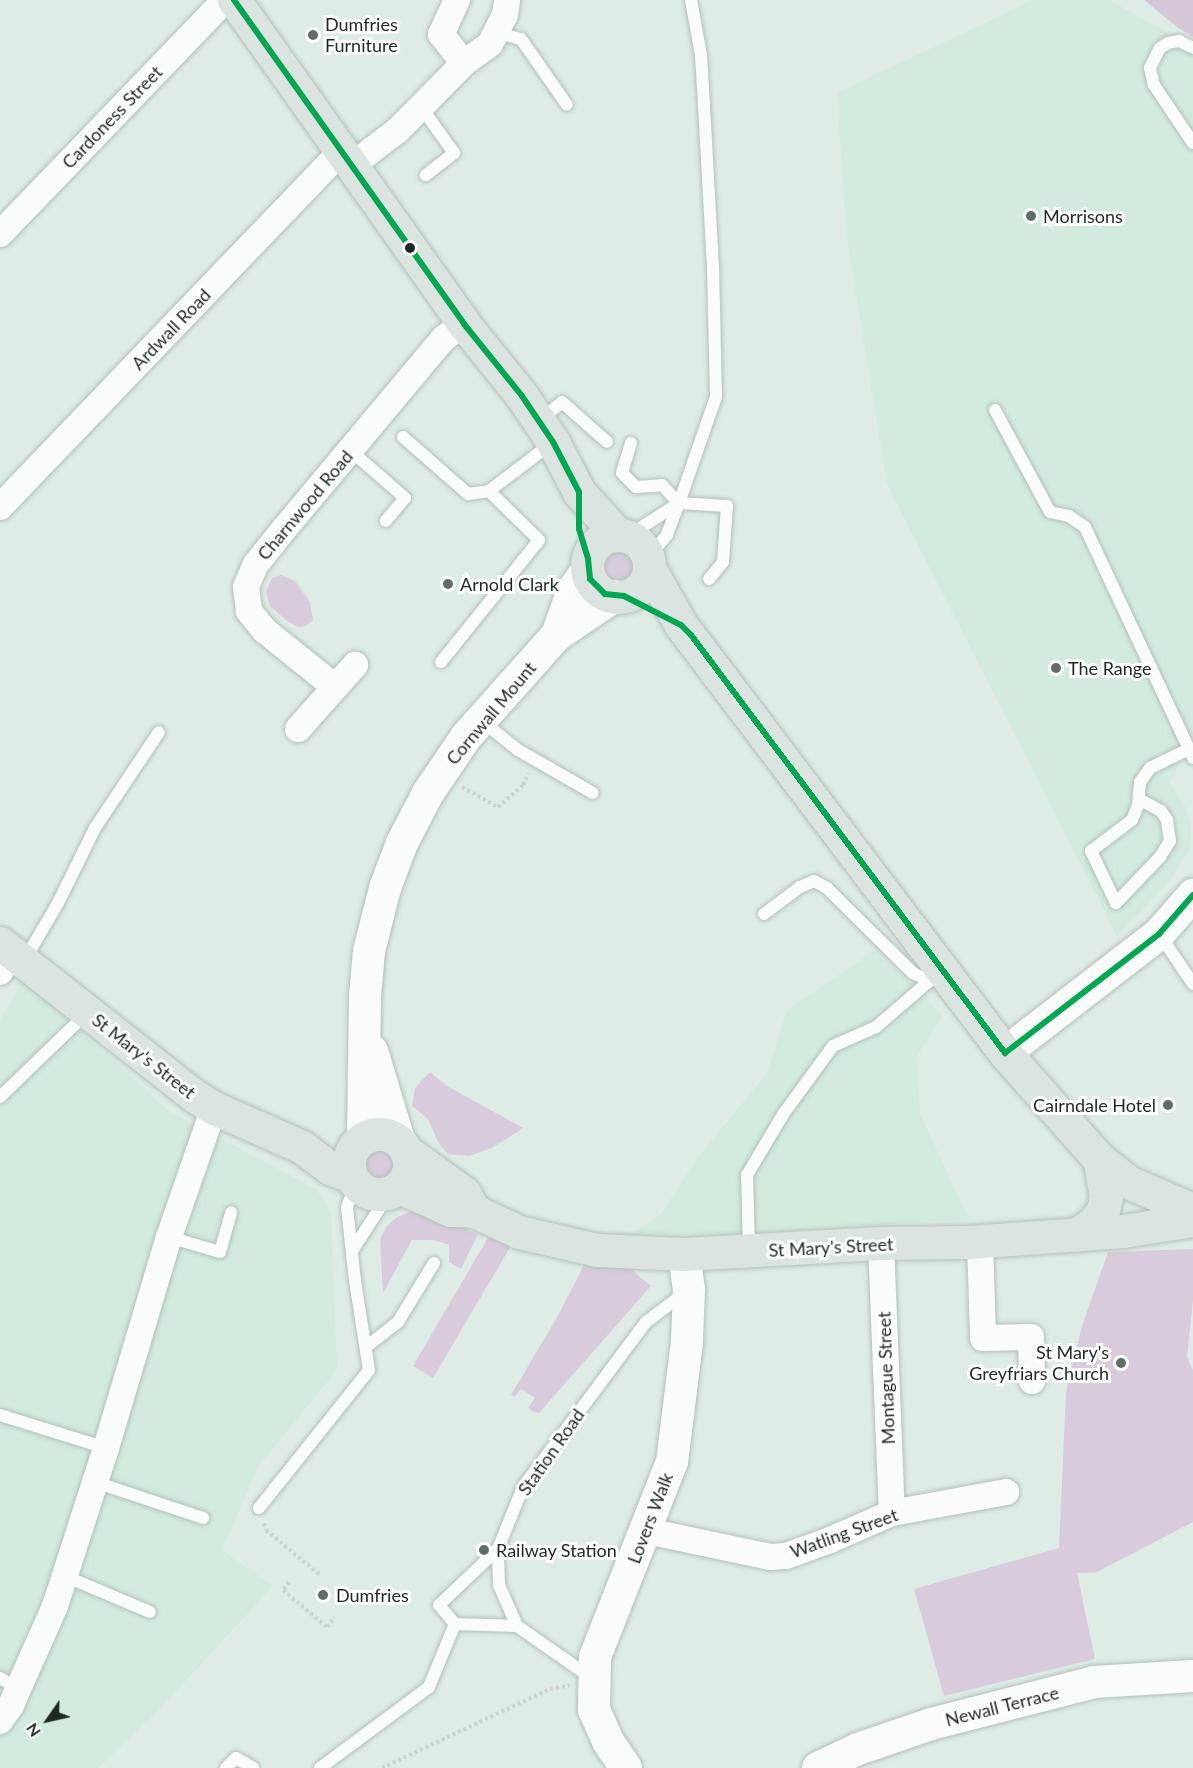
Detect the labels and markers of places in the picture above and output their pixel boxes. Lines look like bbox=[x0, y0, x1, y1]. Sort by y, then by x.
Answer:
place label: Dumfries Furniture bbox=[325, 14, 398, 57]
marker: Dumfries Furniture bbox=[306, 28, 320, 42]
place label: Morrisons bbox=[1043, 205, 1123, 227]
marker: Morrisons bbox=[1024, 209, 1038, 223]
unlabelled marker bbox=[404, 242, 416, 254]
place label: Arnold Clark bbox=[460, 573, 559, 595]
marker: Arnold Clark bbox=[441, 577, 455, 591]
place label: The Range bbox=[1068, 657, 1151, 679]
marker: The Range bbox=[1049, 661, 1063, 675]
place label: Cairndale Hotel bbox=[1033, 1094, 1156, 1116]
marker: Cairndale Hotel bbox=[1161, 1098, 1175, 1112]
place label: St Mary's Greyfriars Church bbox=[969, 1342, 1109, 1384]
marker: St Mary's Greyfriars Church bbox=[1114, 1356, 1128, 1370]
place label: Railway Station bbox=[496, 1539, 617, 1561]
marker: Railway Station bbox=[477, 1543, 491, 1557]
place label: Dumfries bbox=[336, 1584, 409, 1606]
marker: Dumfries bbox=[314, 1586, 332, 1604]

